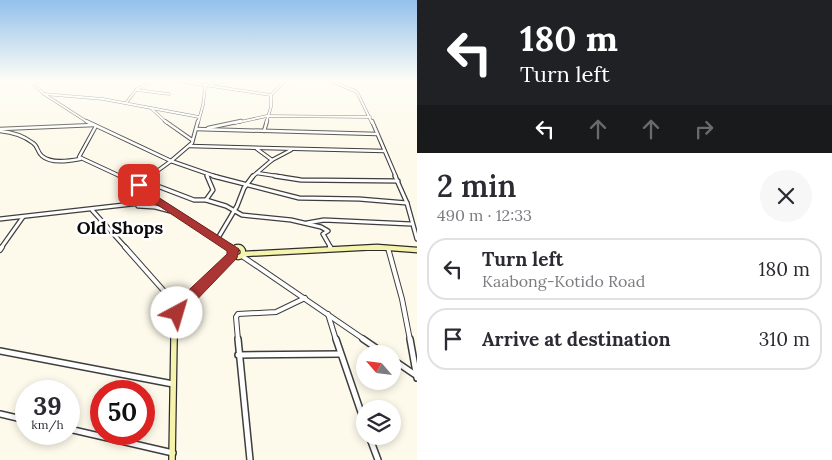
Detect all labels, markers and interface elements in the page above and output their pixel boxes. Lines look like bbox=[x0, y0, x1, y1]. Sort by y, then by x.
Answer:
text: 180 m bbox=[520, 16, 618, 61]
icon: left bbox=[437, 20, 502, 85]
text: Turn left bbox=[520, 60, 610, 88]
icon: left bbox=[531, 115, 559, 143]
icon: ahead bbox=[584, 115, 612, 143]
icon: ahead bbox=[637, 115, 665, 143]
icon: right bbox=[690, 115, 718, 143]
pin bbox=[118, 164, 160, 206]
text: 2 min bbox=[437, 167, 516, 205]
button: close bbox=[760, 170, 812, 222]
icon: arrive bbox=[125, 171, 153, 199]
text: 490 m · 12:33 bbox=[437, 205, 532, 225]
district label: Old Shops bbox=[77, 216, 163, 239]
text: Turn left bbox=[482, 247, 563, 271]
icon: left bbox=[439, 255, 467, 283]
text: 180 m bbox=[759, 257, 810, 281]
text: Kaabong-Kotido Road bbox=[482, 271, 645, 291]
position arrow bbox=[150, 286, 202, 338]
icon: arrive bbox=[439, 325, 467, 353]
text: Arrive at destination bbox=[482, 327, 671, 351]
text: 310 m bbox=[759, 327, 810, 351]
north arrow bbox=[356, 345, 401, 390]
map controls bbox=[356, 345, 401, 445]
speed limit sign: 50 bbox=[90, 380, 155, 445]
text: 39 bbox=[33, 390, 62, 422]
button: layers bbox=[356, 400, 401, 445]
text: km/h bbox=[31, 417, 64, 432]

